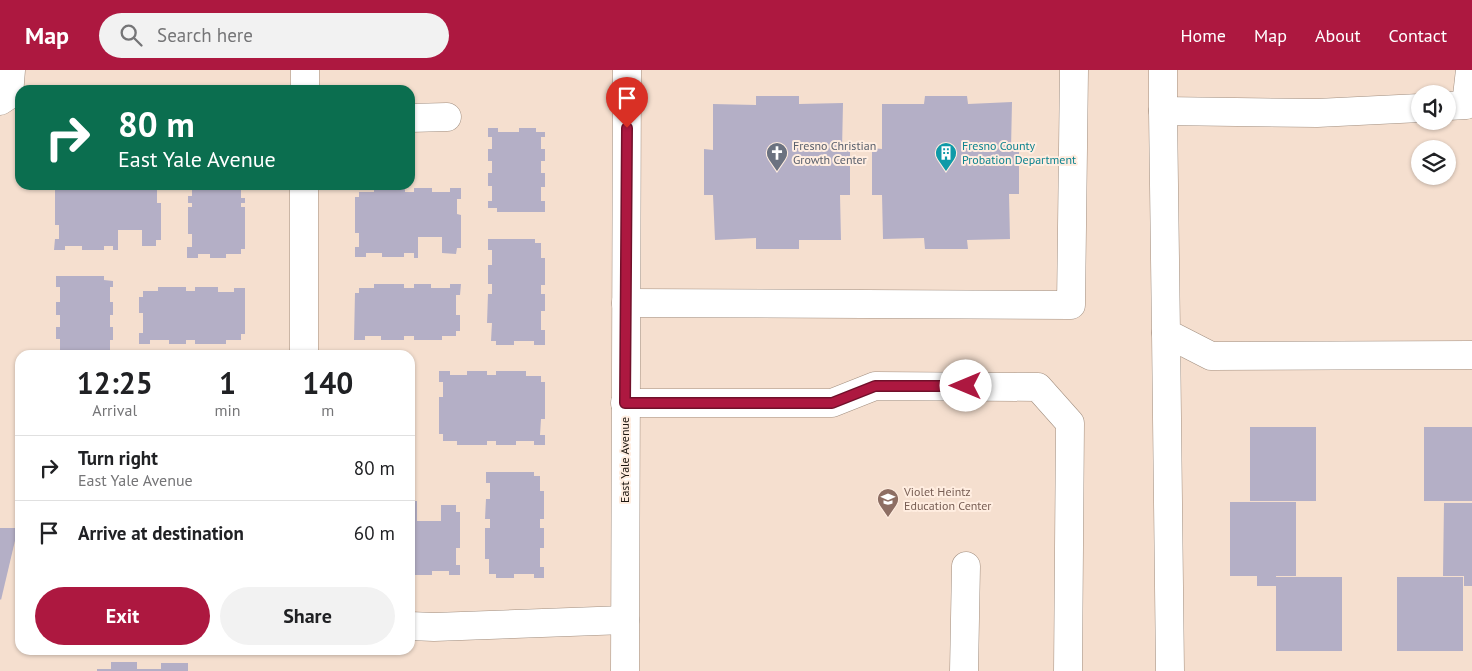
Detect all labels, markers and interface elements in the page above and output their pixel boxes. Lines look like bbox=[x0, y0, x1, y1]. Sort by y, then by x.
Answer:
search box bbox=[99, 13, 449, 58]
text: Map bbox=[25, 20, 69, 51]
icon: search bbox=[117, 21, 145, 49]
text: Search here bbox=[157, 23, 253, 47]
text: Home bbox=[1180, 24, 1226, 47]
text: Map bbox=[1254, 24, 1287, 47]
text: About bbox=[1315, 24, 1361, 47]
text: Contact bbox=[1389, 24, 1447, 47]
pin bbox=[606, 77, 648, 128]
icon: arrive bbox=[613, 84, 641, 112]
map controls bbox=[1411, 85, 1456, 185]
button: sound bbox=[1411, 85, 1456, 130]
text: 80 m bbox=[118, 101, 195, 147]
icon: right bbox=[35, 105, 100, 170]
place label: Fresno Christian Growth Center bbox=[793, 138, 876, 167]
place label: Fresno County Probation Department bbox=[962, 138, 1076, 167]
button: layers bbox=[1411, 140, 1456, 185]
church icon: Fresno Christian Growth Center bbox=[765, 141, 789, 172]
building icon: Fresno County Probation Department bbox=[934, 141, 958, 172]
text: East Yale Avenue bbox=[118, 145, 276, 173]
position arrow bbox=[939, 359, 991, 411]
text: 12:25 bbox=[77, 363, 153, 402]
text: 1 bbox=[219, 363, 236, 402]
text: 140 bbox=[302, 363, 353, 402]
text: Arrival bbox=[92, 400, 137, 420]
text: min bbox=[215, 400, 241, 420]
text: m bbox=[321, 400, 334, 420]
street label: East Yale Avenue bbox=[617, 417, 632, 503]
text: Turn right bbox=[78, 446, 158, 470]
icon: right bbox=[35, 454, 63, 482]
text: 80 m bbox=[354, 456, 395, 480]
text: East Yale Avenue bbox=[78, 470, 193, 490]
place label: Violet Heintz Education Center bbox=[903, 484, 991, 513]
school or university icon: Violet Heintz Education Center bbox=[876, 487, 900, 518]
icon: arrive bbox=[35, 519, 63, 547]
text: Arrive at destination bbox=[78, 521, 244, 545]
text: 60 m bbox=[354, 521, 395, 545]
button: Exit bbox=[35, 587, 210, 645]
button: Share bbox=[220, 587, 395, 645]

